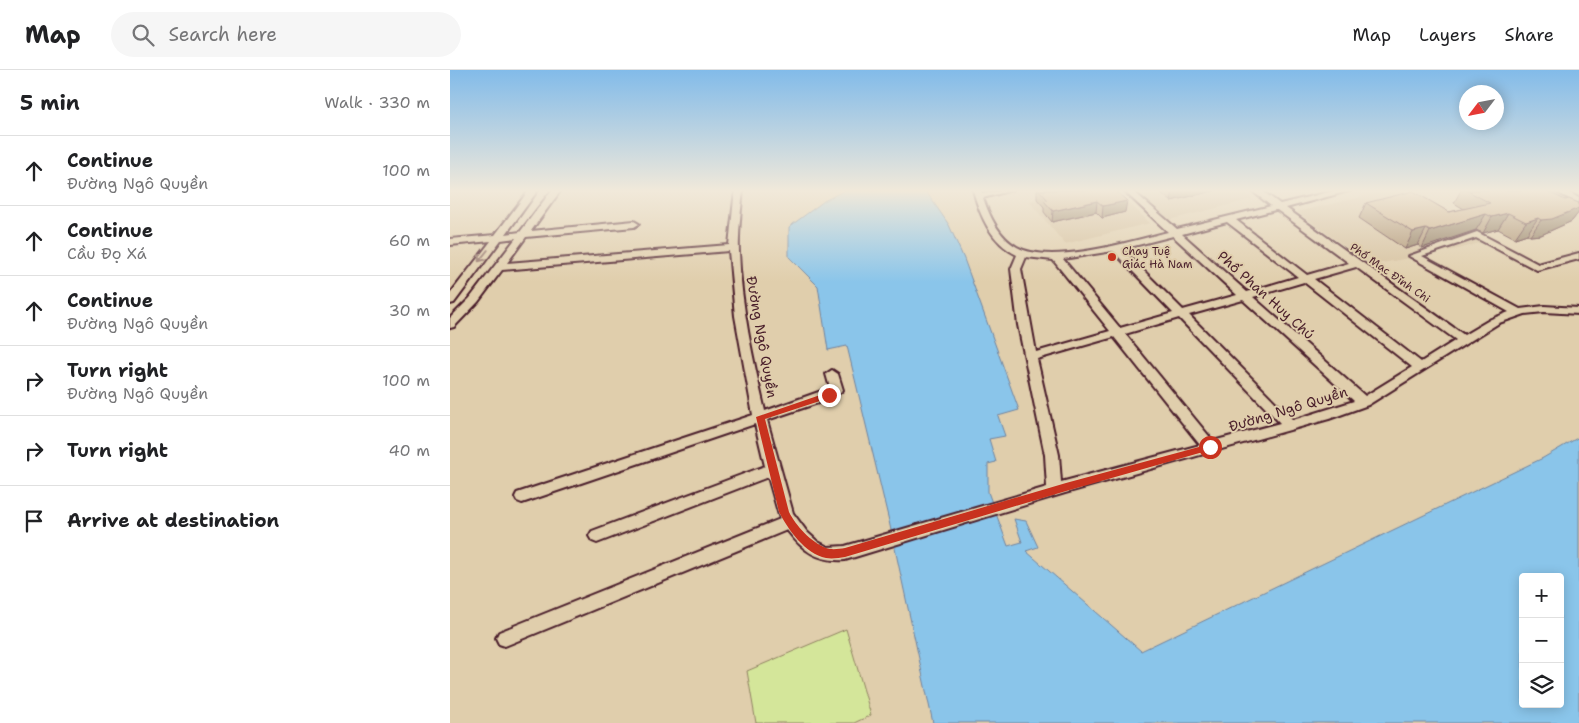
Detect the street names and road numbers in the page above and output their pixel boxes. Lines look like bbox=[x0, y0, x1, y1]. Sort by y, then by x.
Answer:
street label: Phố Mạc Đĩnh Chi bbox=[1347, 240, 1433, 306]
street label: Phố Phan Huy Chú bbox=[1214, 247, 1318, 343]
street label: Đường Ngô Quyền bbox=[742, 275, 782, 400]
street label: Đường Ngô Quyền bbox=[1226, 382, 1350, 436]

